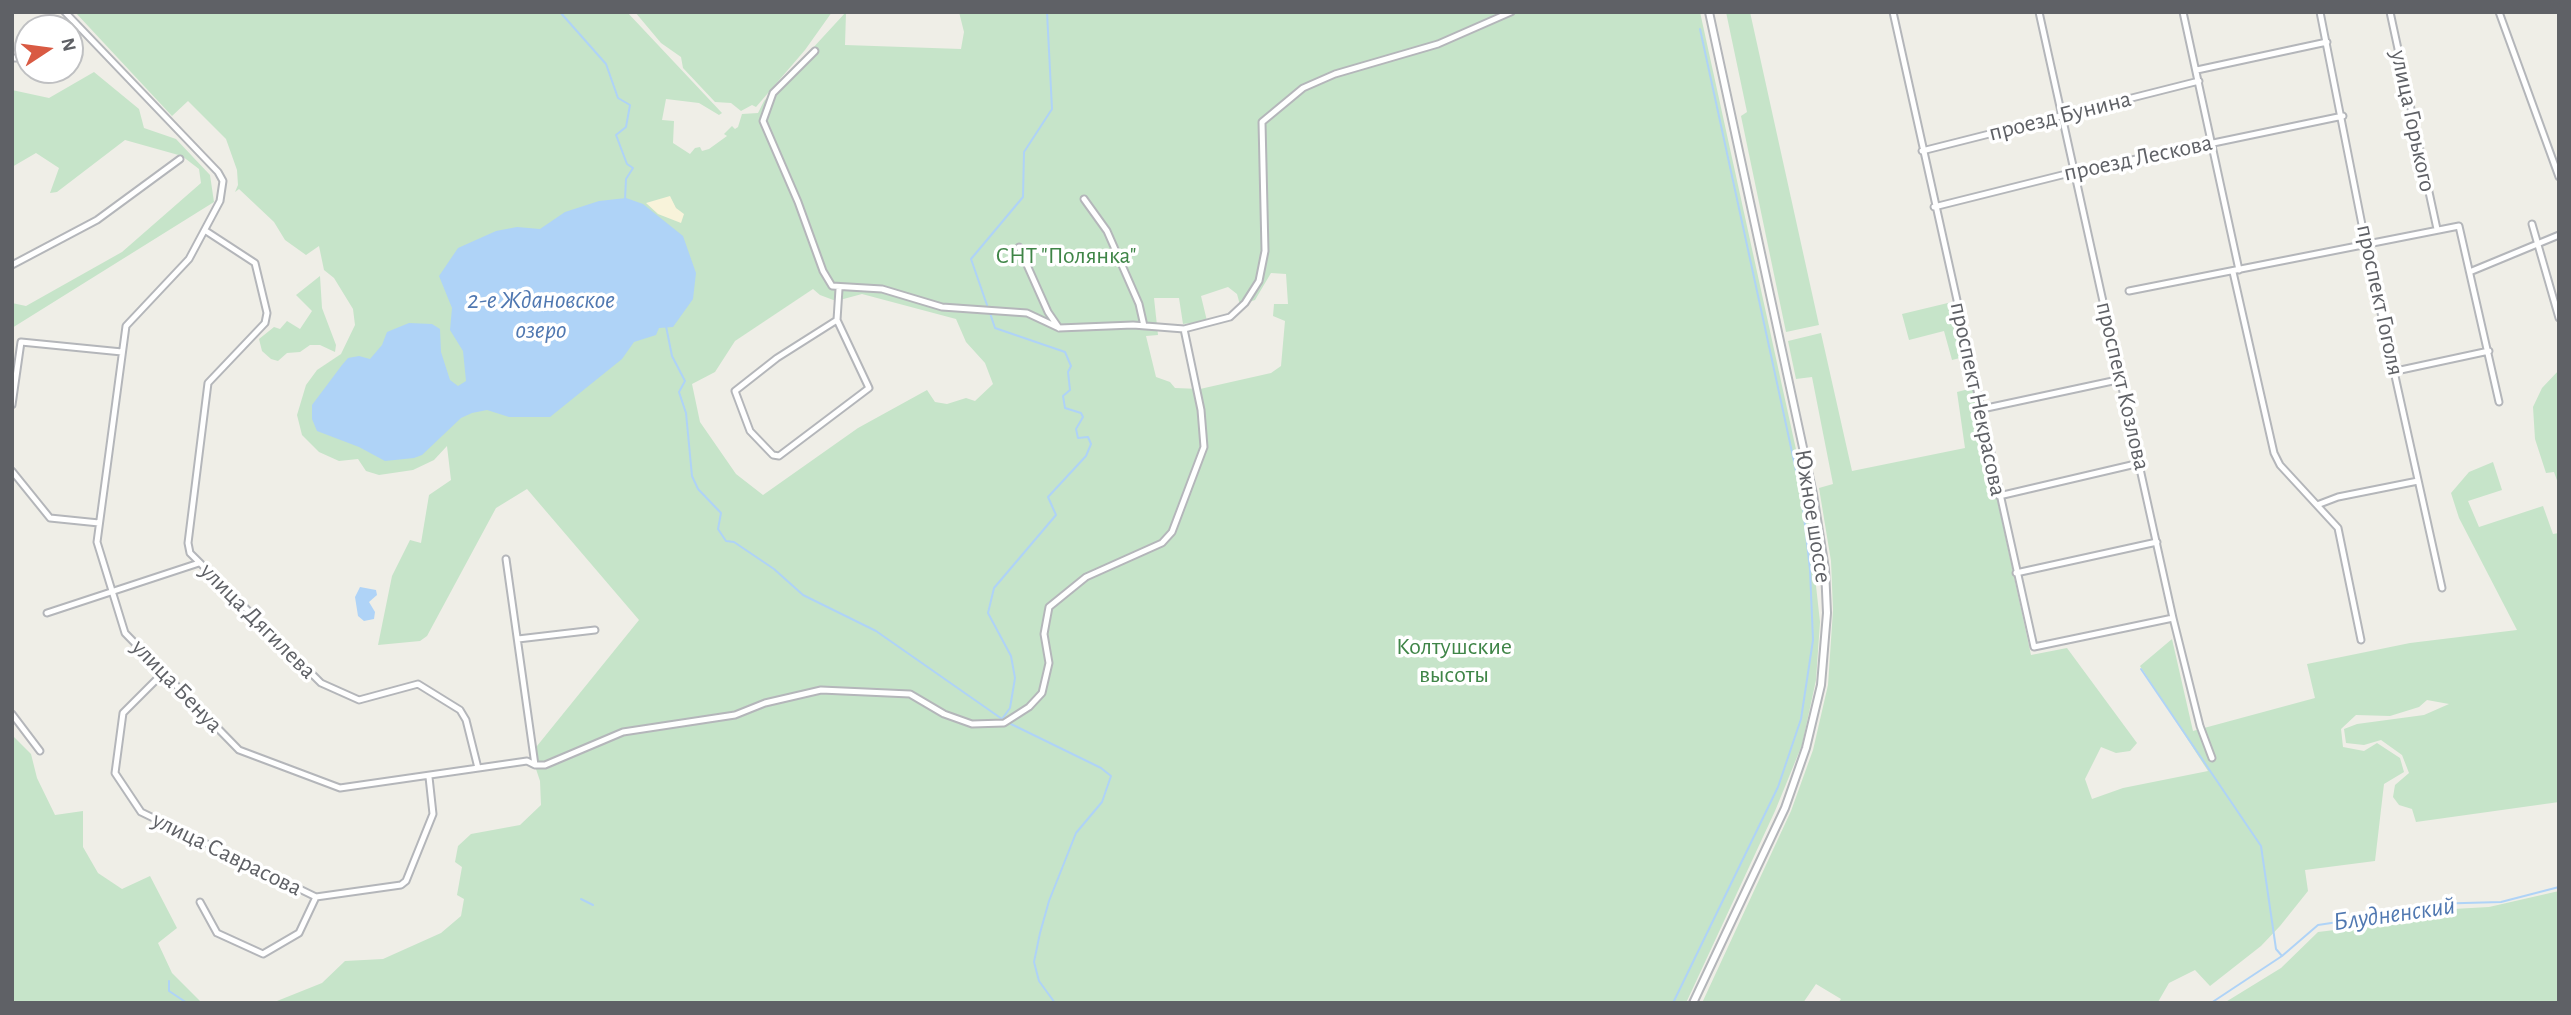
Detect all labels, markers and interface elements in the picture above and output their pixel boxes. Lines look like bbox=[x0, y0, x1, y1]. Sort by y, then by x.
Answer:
north arrow bbox=[14, 14, 84, 84]
text: N bbox=[57, 36, 79, 53]
street label: улица Горького bbox=[2384, 48, 2442, 194]
street label: проезд Бунина bbox=[1986, 84, 2134, 148]
street label: проезд Лескова bbox=[2061, 128, 2215, 188]
street label: проспект Гоголя bbox=[2350, 222, 2410, 378]
park label: СНТ "Полянка" bbox=[995, 242, 1137, 270]
water label: 2-е Ждановское озеро bbox=[467, 284, 615, 346]
street label: проспект Некрасова bbox=[1943, 299, 2013, 499]
street label: проспект Козлова bbox=[2090, 299, 2156, 473]
street label: Южное шоссе bbox=[1788, 447, 1838, 585]
street label: улица Дягилева bbox=[194, 557, 322, 685]
street label: улица Бенуа bbox=[125, 633, 229, 739]
park label: Колтушские высоты bbox=[1396, 633, 1512, 689]
street label: улица Саврасова bbox=[148, 805, 306, 903]
water label: Блудненский bbox=[2331, 890, 2457, 938]

